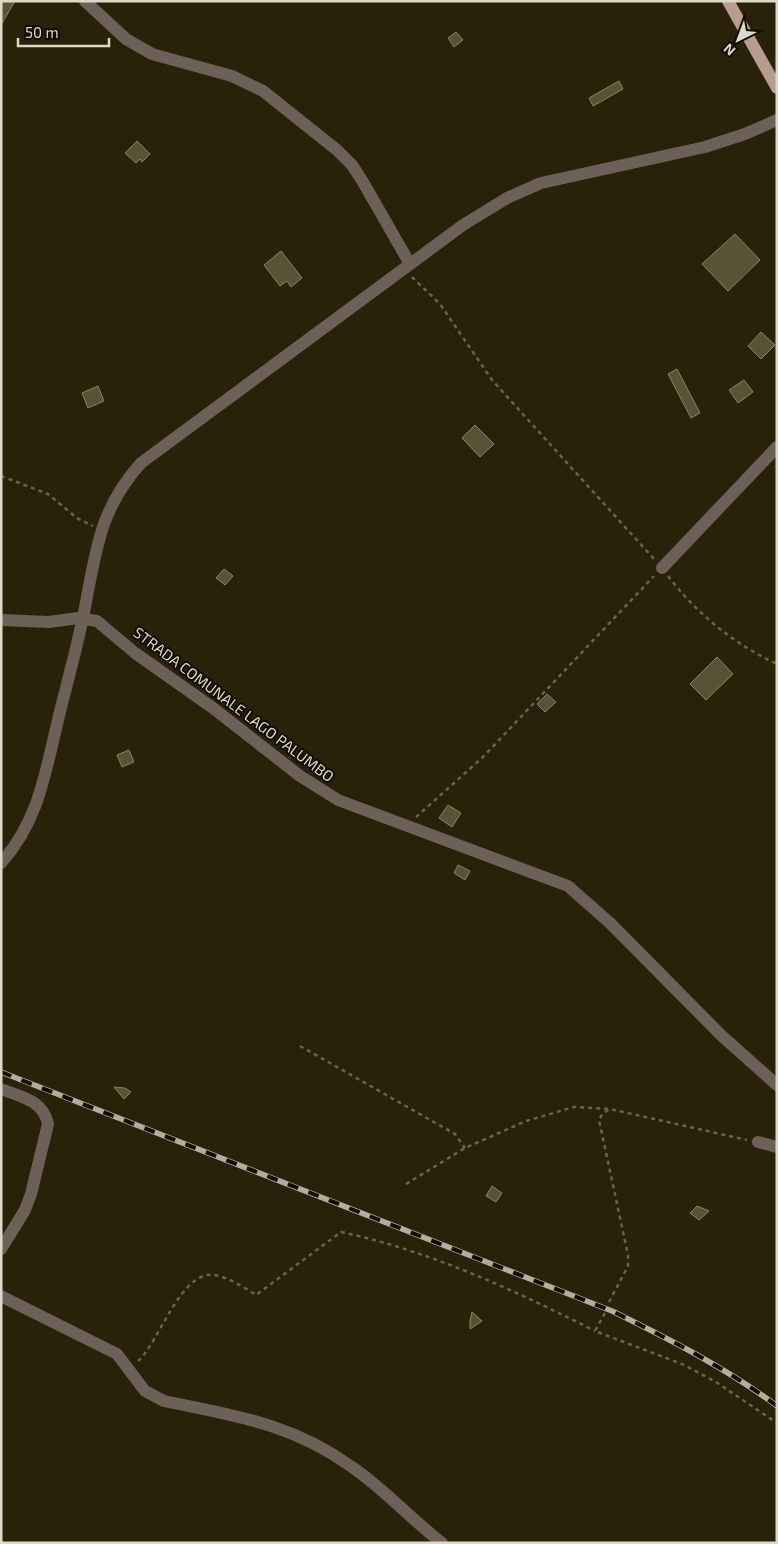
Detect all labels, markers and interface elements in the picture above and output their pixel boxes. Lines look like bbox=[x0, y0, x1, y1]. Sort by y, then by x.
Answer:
scale bar bbox=[18, 15, 109, 47]
north arrow bbox=[713, 15, 763, 65]
text: 50 m bbox=[25, 23, 59, 41]
text: N bbox=[720, 40, 738, 60]
street label: STRADA COMUNALE LAGO PALUMBO bbox=[130, 623, 338, 785]

